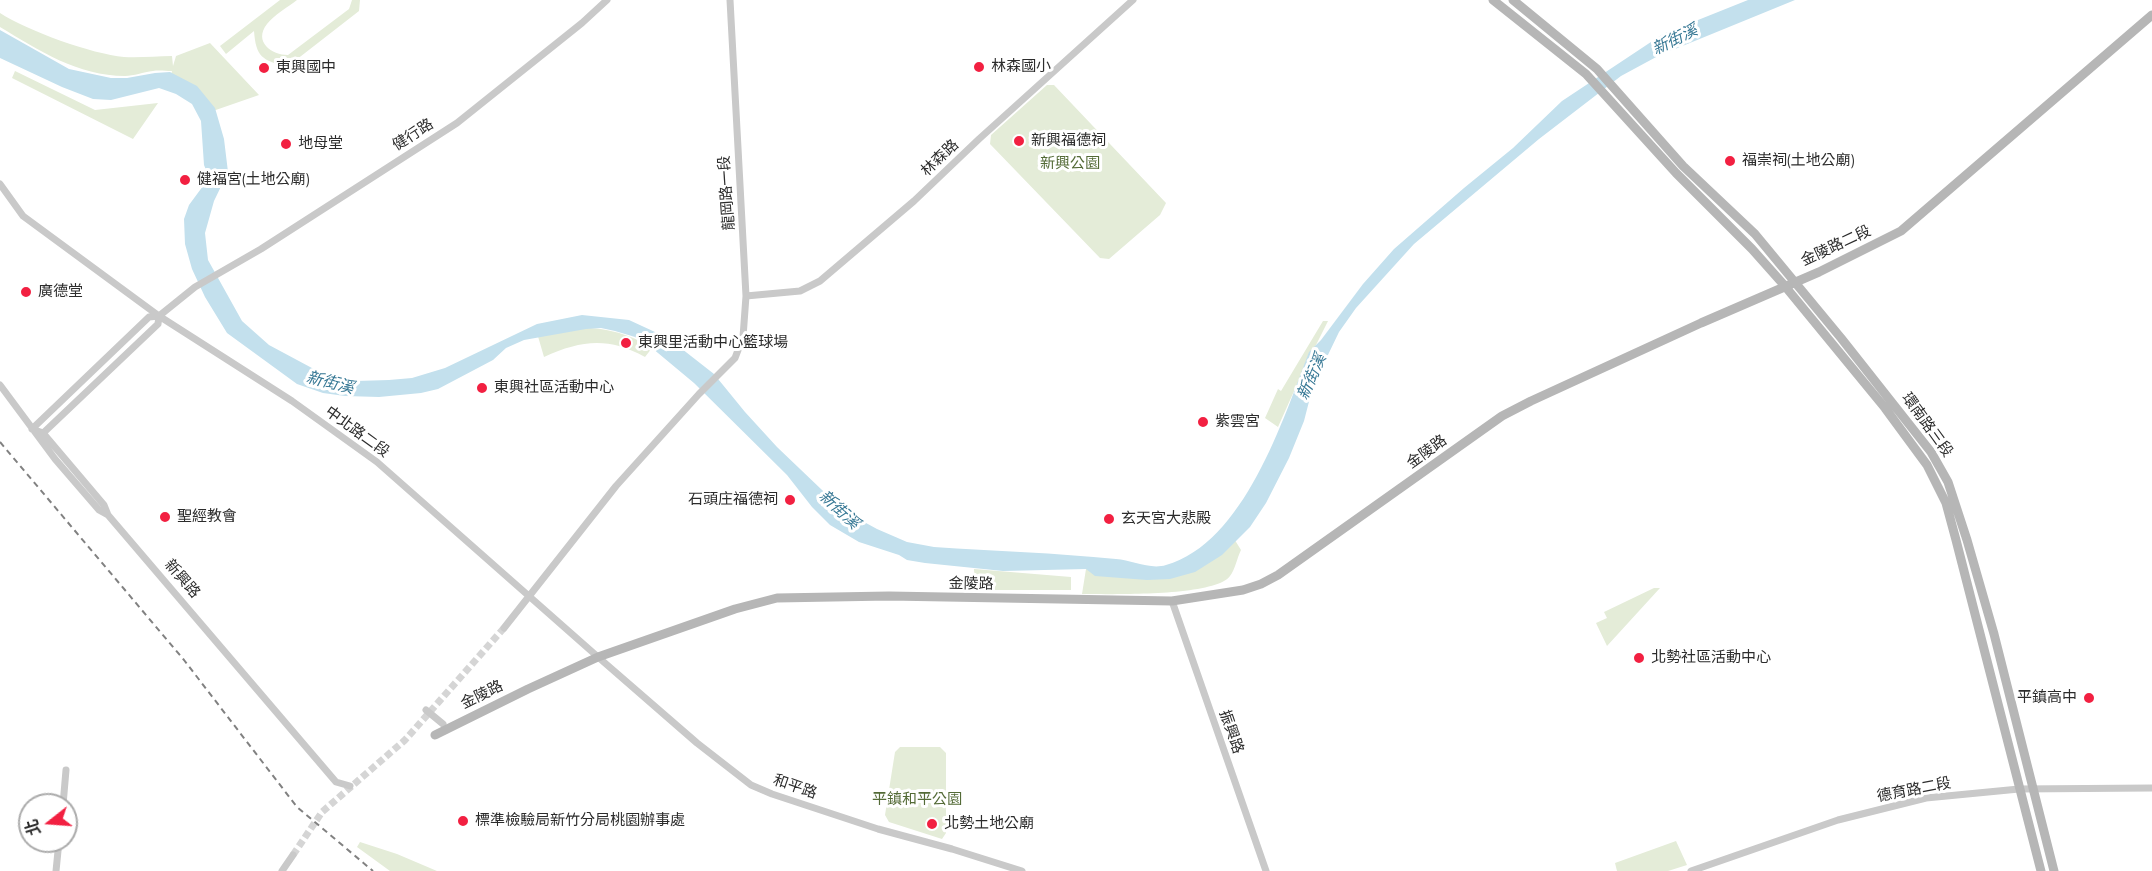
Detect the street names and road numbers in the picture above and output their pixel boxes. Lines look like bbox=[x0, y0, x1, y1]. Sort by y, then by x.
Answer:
street label: 健行路 bbox=[389, 115, 437, 155]
street label: 林森路 bbox=[918, 136, 962, 180]
street label: 龍岡路一段 bbox=[715, 155, 739, 231]
street label: 金陵路二段 bbox=[1798, 222, 1874, 270]
street label: 環南路三段 bbox=[1898, 389, 1956, 461]
street label: 中北路二段 bbox=[321, 403, 393, 461]
street label: 金陵路 bbox=[1404, 431, 1450, 473]
street label: 新興路 bbox=[160, 556, 204, 602]
street label: 金陵路 bbox=[948, 575, 994, 593]
street label: 金陵路 bbox=[458, 677, 506, 713]
street label: 振興路 bbox=[1215, 708, 1247, 756]
street label: 和平路 bbox=[771, 771, 819, 803]
street label: 德育路二段 bbox=[1875, 774, 1953, 806]

